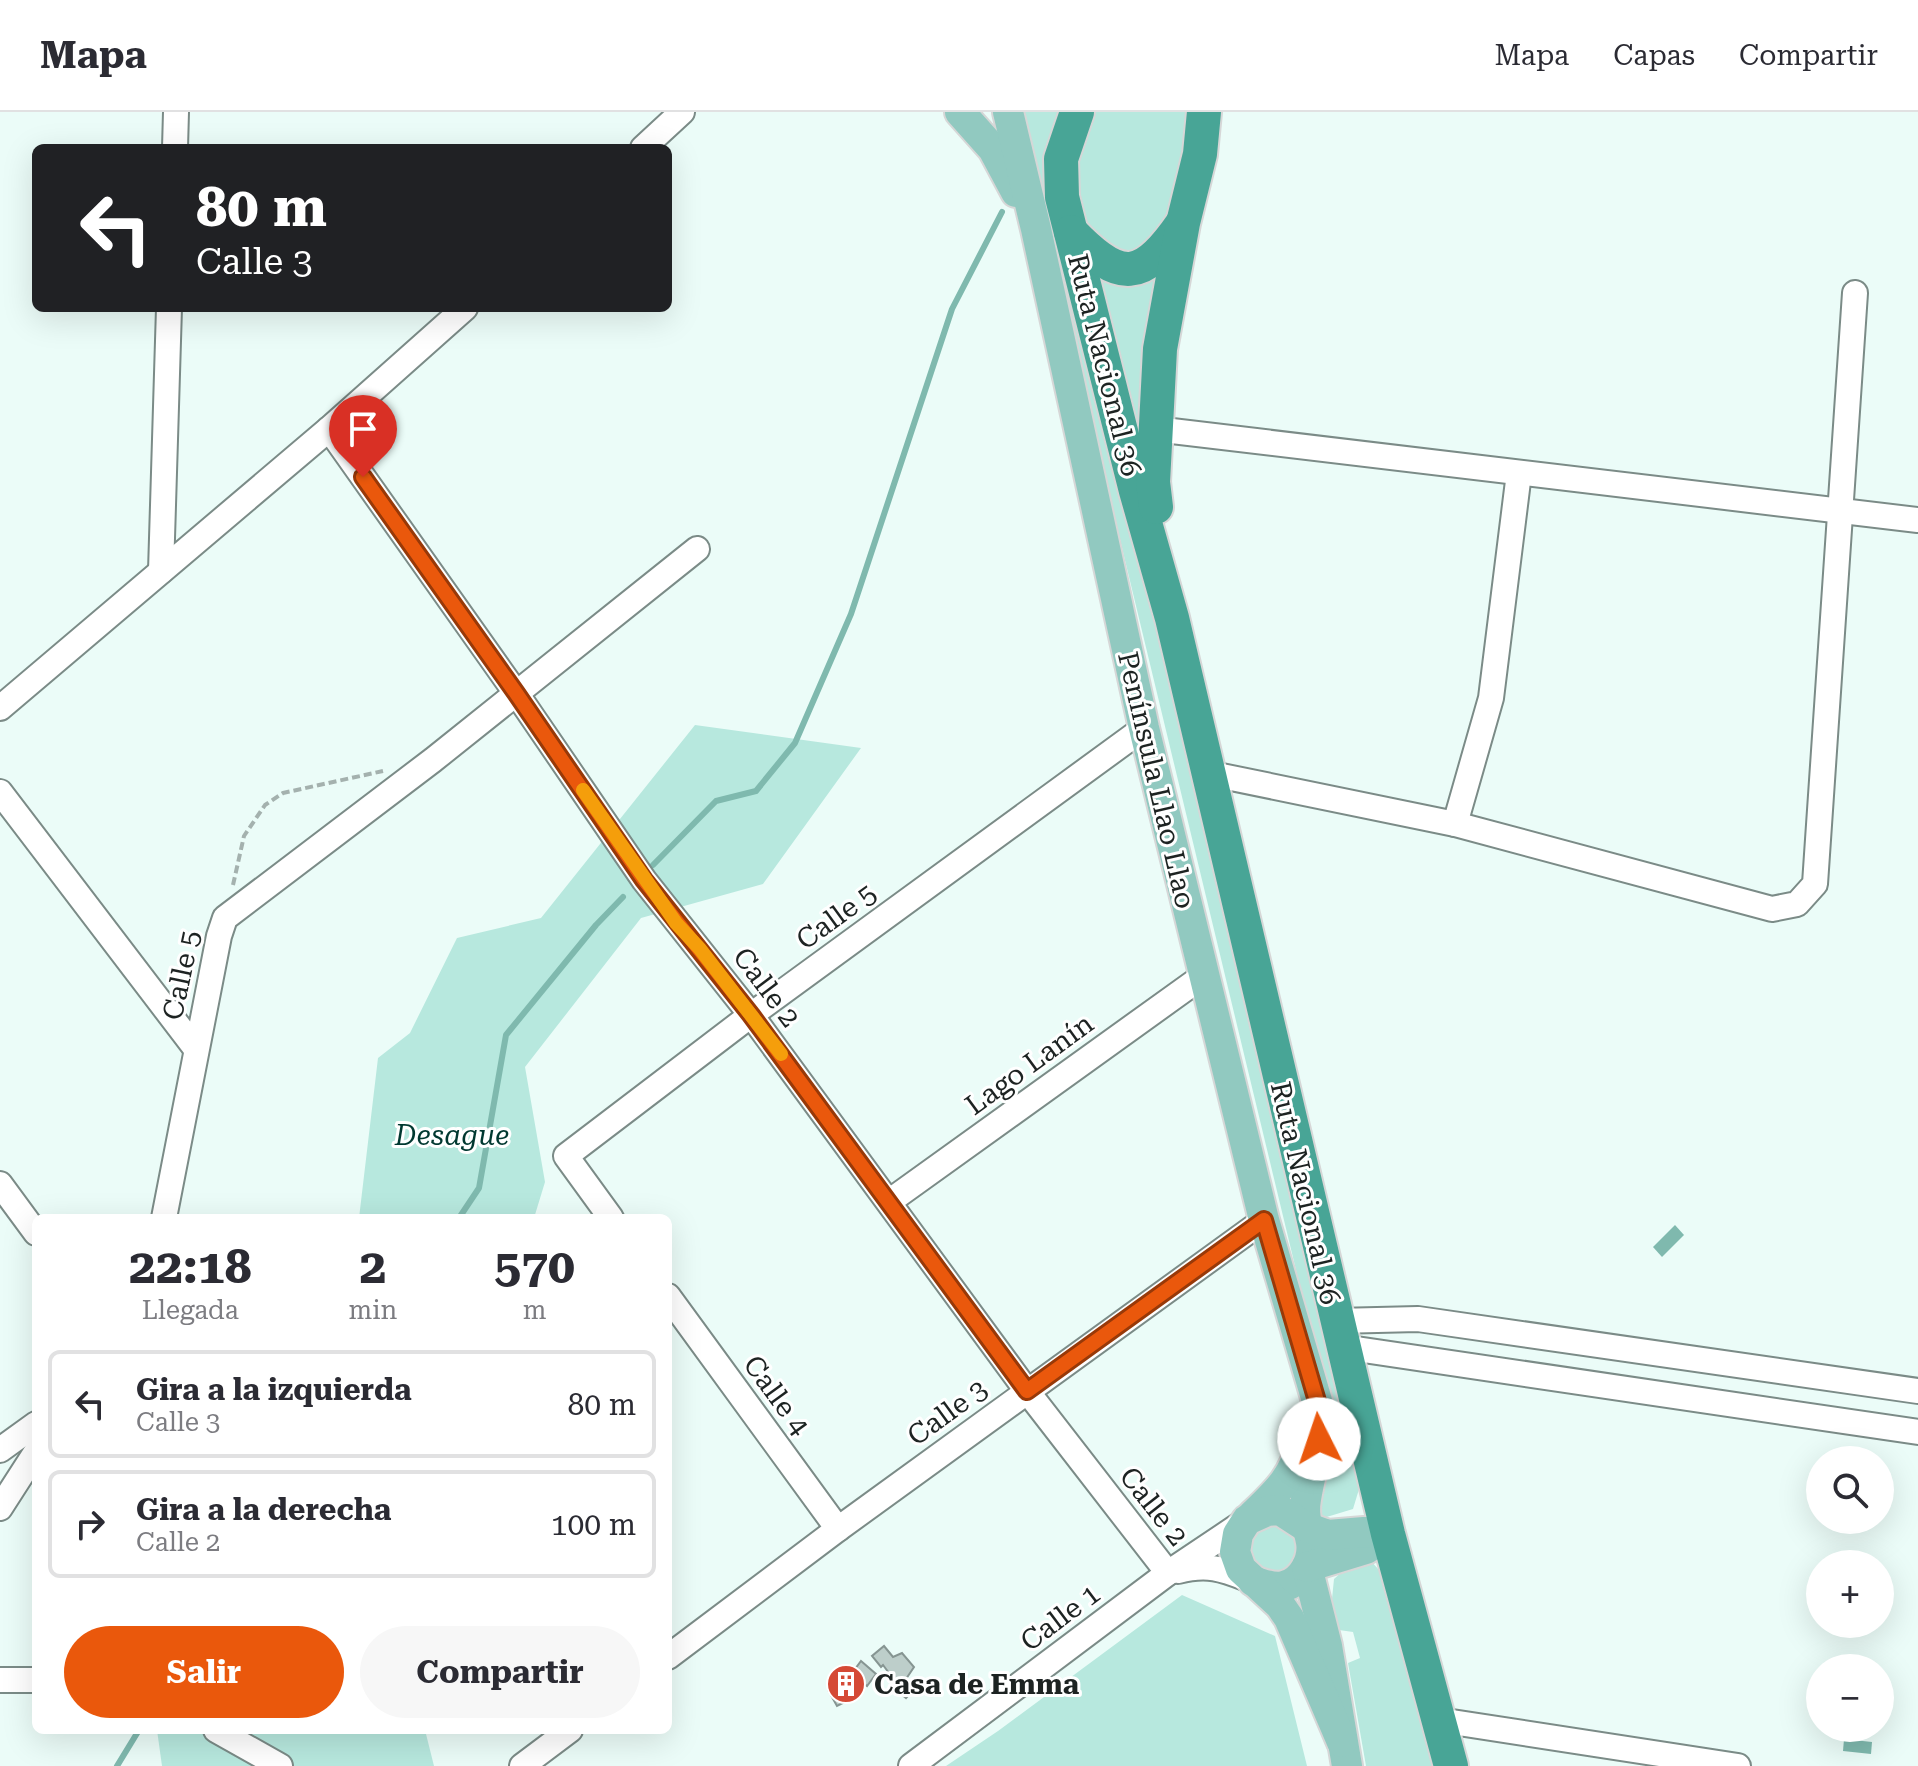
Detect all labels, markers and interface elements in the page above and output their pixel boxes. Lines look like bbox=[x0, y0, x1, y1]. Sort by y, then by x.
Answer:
text: Mapa bbox=[40, 33, 147, 77]
text: Mapa bbox=[1494, 39, 1569, 72]
text: Capas bbox=[1613, 39, 1695, 72]
text: Compartir bbox=[1739, 39, 1878, 72]
text: 80 m bbox=[196, 174, 327, 240]
icon: left bbox=[64, 176, 168, 280]
text: Calle 3 bbox=[196, 241, 313, 283]
street label: Ruta Nacional 36 bbox=[1061, 251, 1148, 480]
pin bbox=[329, 395, 397, 477]
icon: arrive bbox=[341, 407, 385, 451]
street label: Península Llao Llao bbox=[1111, 648, 1202, 912]
street label: Calle 5 bbox=[790, 876, 883, 956]
street label: Calle 5 bbox=[156, 927, 207, 1023]
street label: Calle 2 bbox=[726, 941, 807, 1033]
street label: Lago Lanín bbox=[959, 1007, 1100, 1122]
street label: Ruta Nacional 36 bbox=[1264, 1078, 1347, 1308]
park label: Desague bbox=[394, 1119, 509, 1152]
text: 22:18 bbox=[129, 1239, 252, 1295]
text: 2 bbox=[359, 1239, 386, 1295]
text: 570 bbox=[494, 1239, 575, 1295]
text: Llegada bbox=[142, 1295, 239, 1325]
text: min bbox=[349, 1295, 397, 1325]
text: m bbox=[523, 1295, 547, 1325]
street label: Calle 4 bbox=[737, 1349, 817, 1442]
text: Gira a la izquierda bbox=[136, 1372, 412, 1407]
street label: Calle 3 bbox=[901, 1372, 994, 1452]
icon: left bbox=[68, 1382, 112, 1426]
text: 80 m bbox=[567, 1387, 636, 1422]
position arrow bbox=[1277, 1397, 1361, 1481]
text: Calle 3 bbox=[136, 1407, 220, 1437]
map controls bbox=[1806, 1446, 1894, 1742]
button: search bbox=[1806, 1446, 1894, 1534]
street label: Calle 2 bbox=[1113, 1460, 1195, 1552]
text: Gira a la derecha bbox=[136, 1492, 391, 1527]
icon: right bbox=[68, 1502, 112, 1546]
text: 100 m bbox=[551, 1507, 636, 1542]
text: Calle 2 bbox=[136, 1527, 220, 1557]
button: + bbox=[1806, 1550, 1894, 1638]
street label: Calle 1 bbox=[1014, 1577, 1106, 1658]
button: Salir bbox=[64, 1626, 344, 1718]
button: Compartir bbox=[360, 1626, 640, 1718]
button: − bbox=[1806, 1654, 1894, 1742]
building icon: Casa de Emma bbox=[825, 1663, 867, 1705]
place label: Casa de Emma bbox=[874, 1668, 1080, 1701]

